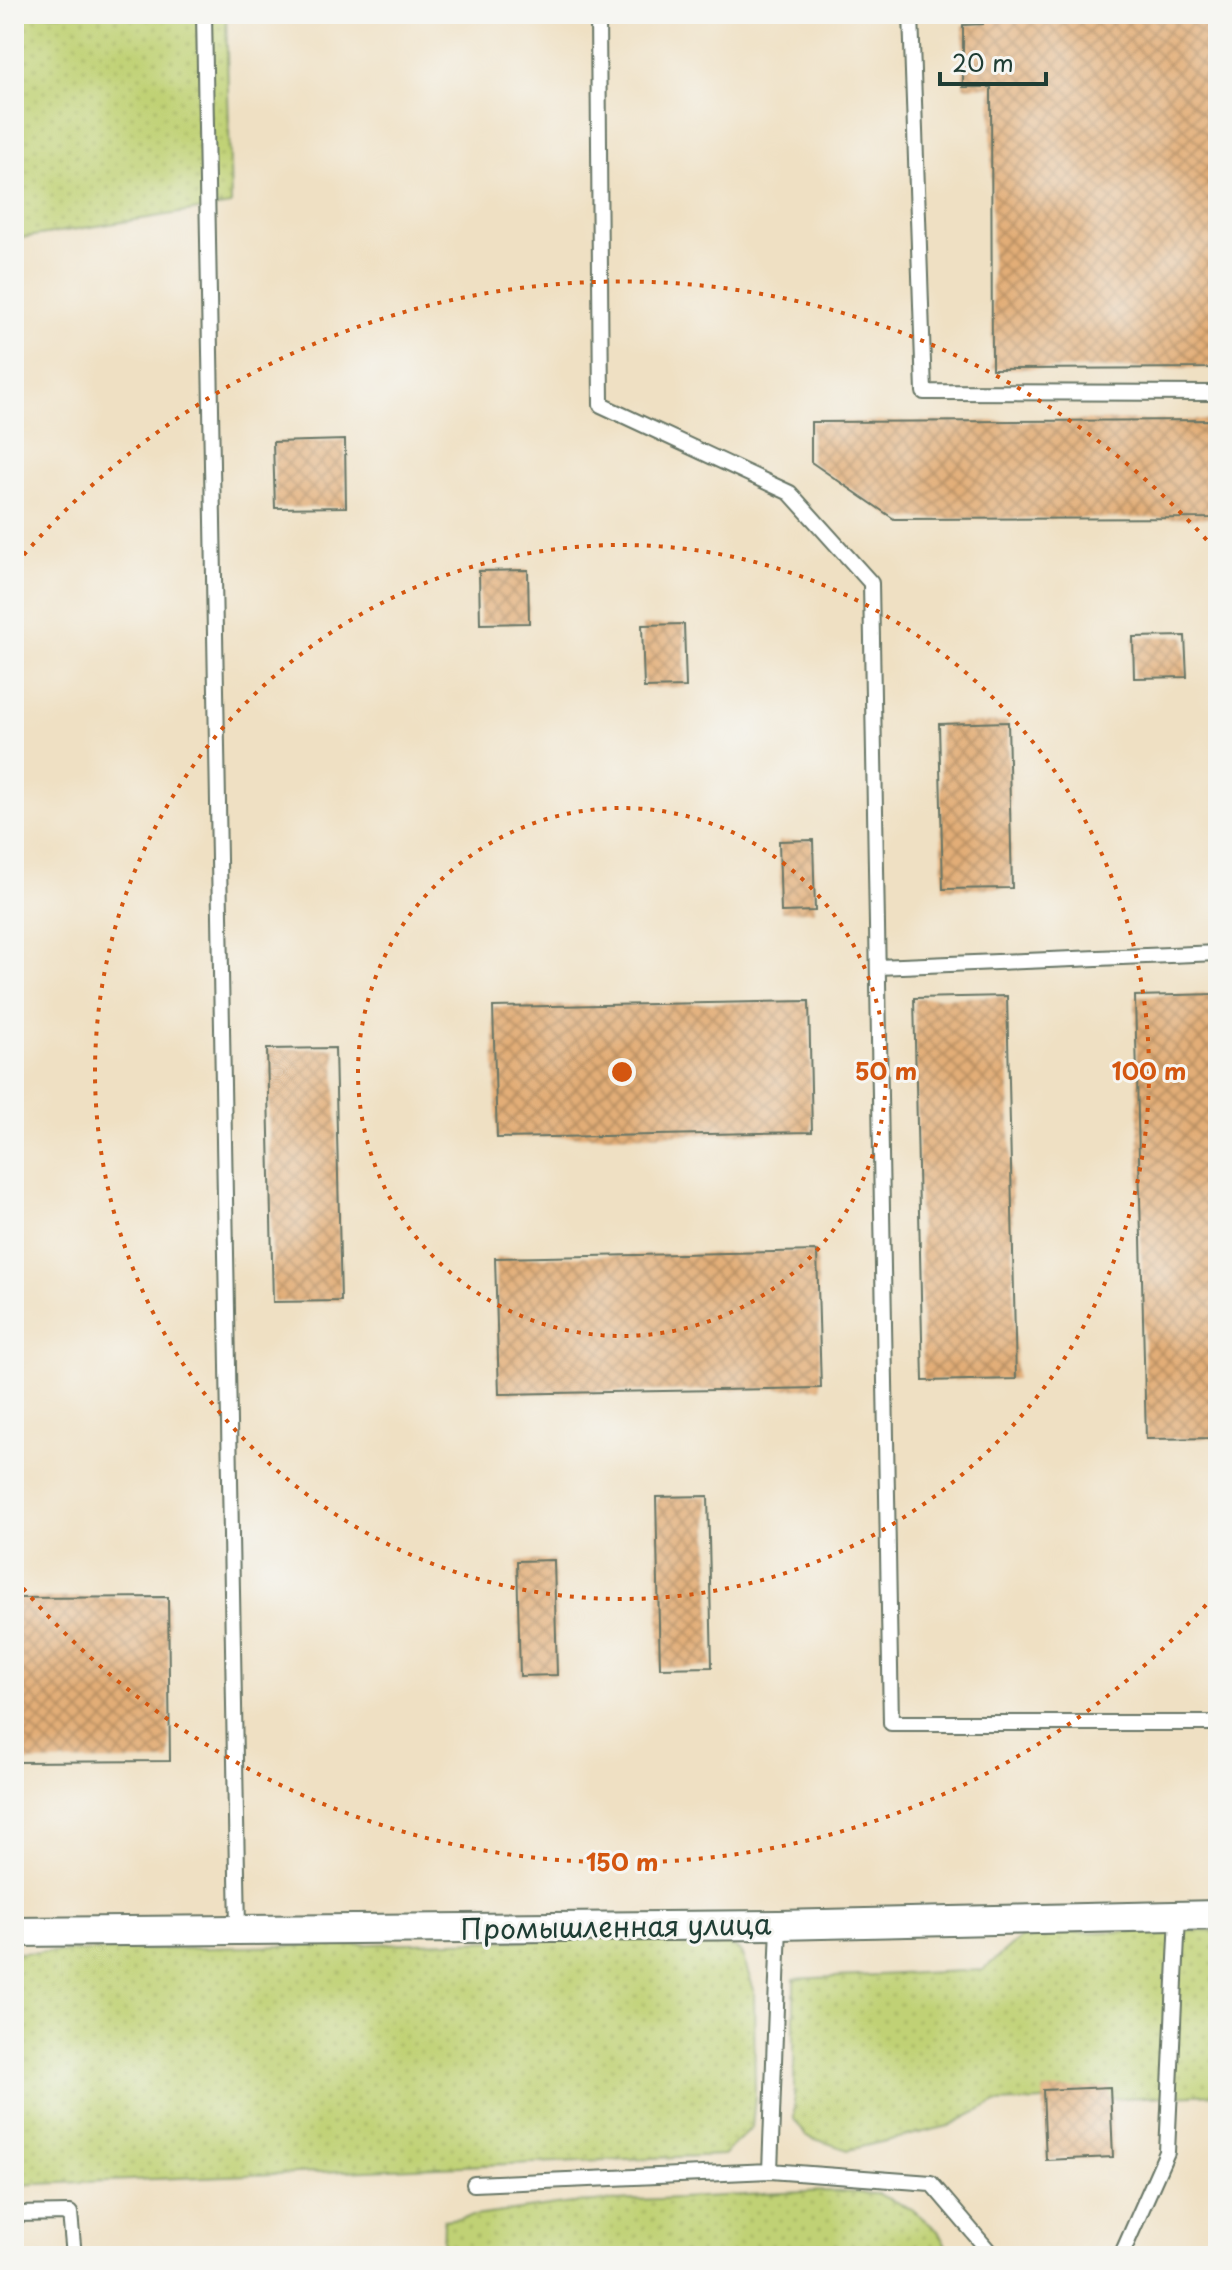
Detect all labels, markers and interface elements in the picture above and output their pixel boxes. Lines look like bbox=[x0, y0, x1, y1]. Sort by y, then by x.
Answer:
scale bar bbox=[940, 36, 1046, 86]
text: 20 m bbox=[952, 44, 1014, 80]
text: 50 m bbox=[855, 1052, 917, 1088]
text: 100 m bbox=[1112, 1052, 1186, 1088]
centre of rings bbox=[608, 1058, 636, 1086]
text: 150 m bbox=[586, 1843, 658, 1879]
street label: Промышленная улица bbox=[460, 1901, 772, 1950]

